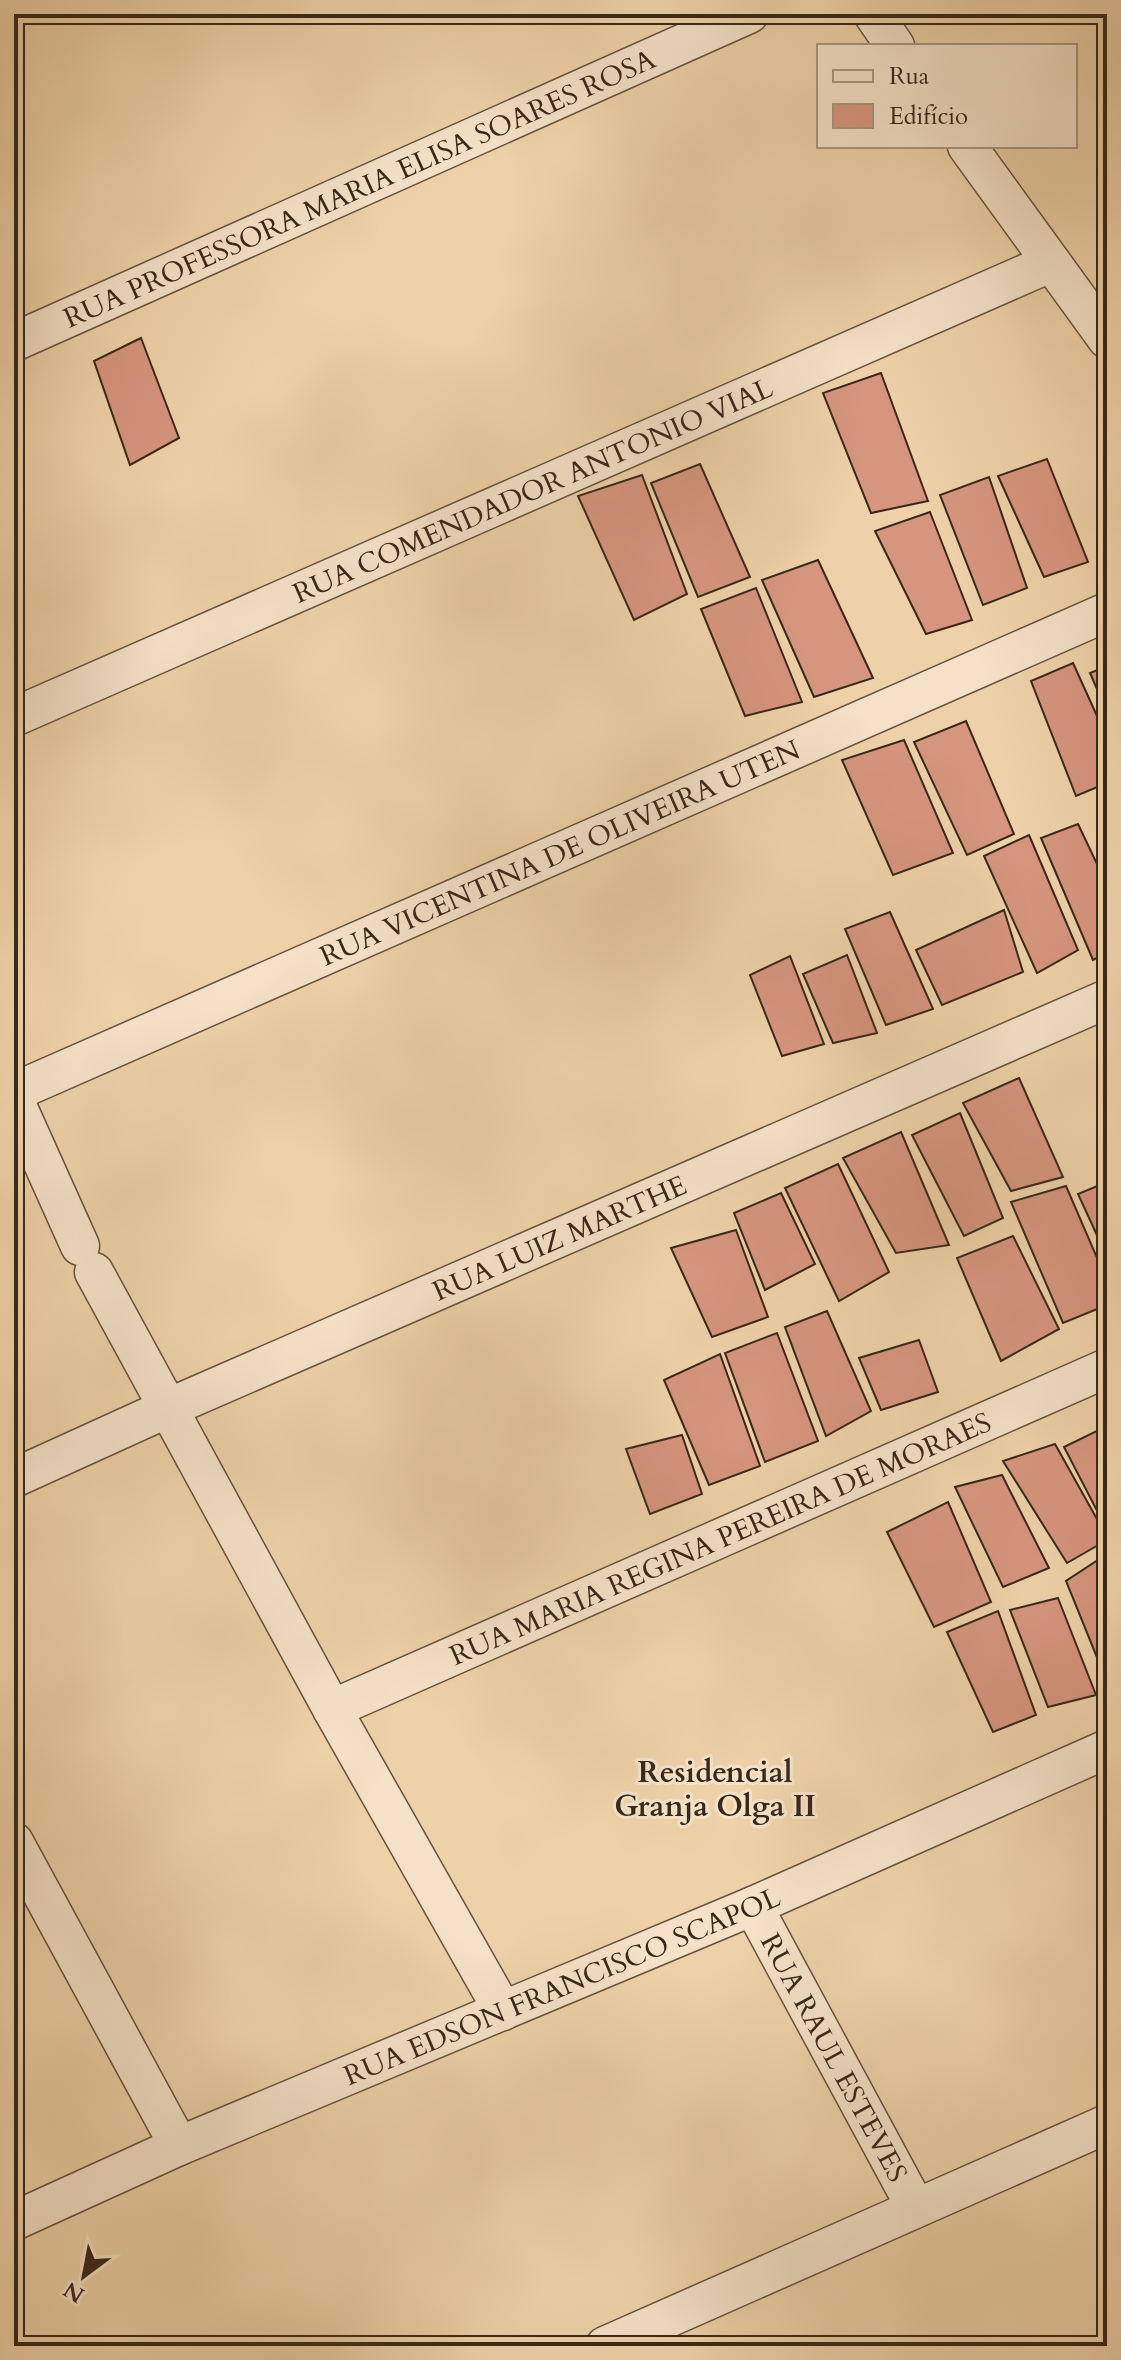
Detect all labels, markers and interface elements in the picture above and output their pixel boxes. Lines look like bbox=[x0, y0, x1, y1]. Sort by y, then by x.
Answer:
street label: RUA PROFESSORA MARIA ELISA SOARES ROSA bbox=[58, 40, 662, 337]
legend bbox=[817, 44, 1077, 148]
text: Rua bbox=[889, 60, 930, 93]
text: Edifício bbox=[889, 100, 968, 133]
street label: RUA COMENDADOR ANTONIO VIAL bbox=[287, 369, 779, 613]
street label: RUA VICENTINA DE OLIVEIRA UTEN bbox=[314, 731, 806, 975]
street label: RUA LUIZ MARTHE bbox=[427, 1166, 693, 1311]
street label: RUA MARIA REGINA PEREIRA DE MORAES bbox=[444, 1403, 997, 1675]
district label: Residencial Granja Olga II bbox=[614, 1752, 816, 1827]
street label: RUA EDSON FRANCISCO SCAPOL bbox=[338, 1878, 786, 2095]
street label: RUA RAUL ESTEVES bbox=[751, 1927, 916, 2189]
north arrow bbox=[44, 2236, 124, 2316]
text: N bbox=[58, 2274, 90, 2310]

